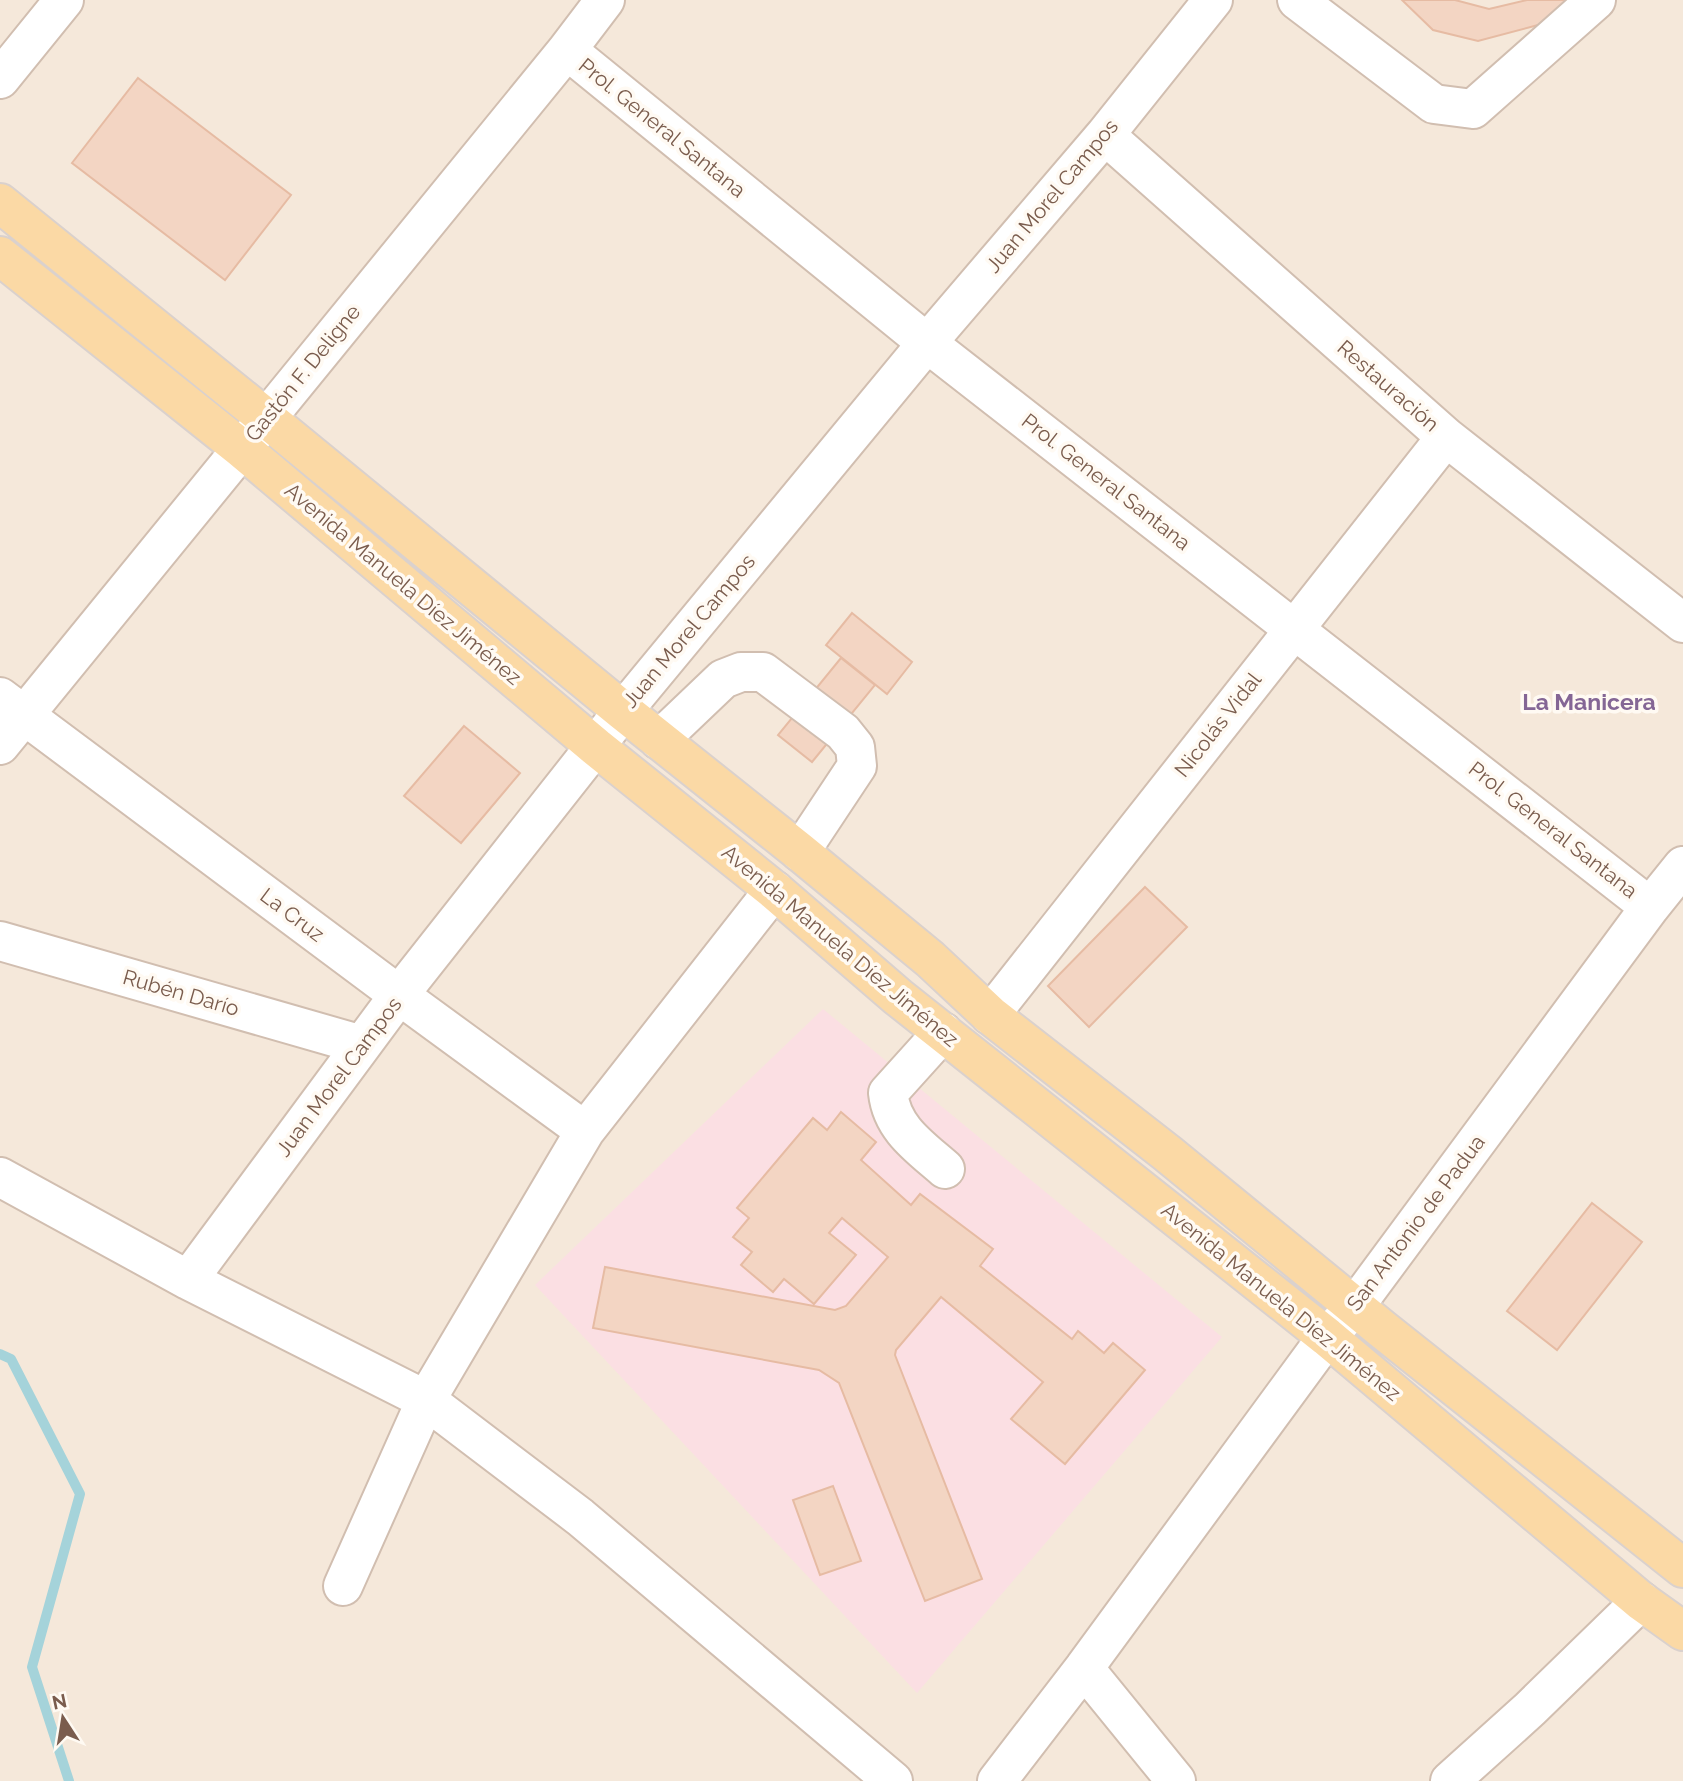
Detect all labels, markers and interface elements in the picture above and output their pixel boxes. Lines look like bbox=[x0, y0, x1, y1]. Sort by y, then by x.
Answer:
street label: Prol. General Santana bbox=[574, 53, 751, 203]
street label: Juan Morel Campos bbox=[980, 114, 1123, 278]
street label: Gastón F. Deligne bbox=[240, 299, 365, 446]
street label: Restauración bbox=[1332, 335, 1444, 437]
street label: Prol. General Santana bbox=[1017, 408, 1196, 555]
street label: Avenida Manuela Díez Jiménez bbox=[280, 477, 526, 690]
street label: Juan Morel Campos bbox=[617, 549, 760, 713]
street label: Nicolás Vidal bbox=[1169, 667, 1266, 782]
district label: La Manicera bbox=[1522, 688, 1656, 715]
street label: Prol. General Santana bbox=[1464, 756, 1643, 903]
street label: Avenida Manuela Díez Jiménez bbox=[717, 839, 963, 1052]
street label: La Cruz bbox=[255, 882, 329, 947]
street label: Rubén Darío bbox=[120, 964, 242, 1021]
street label: Juan Morel Campos bbox=[271, 992, 407, 1161]
street label: San Antonio de Padua bbox=[1341, 1130, 1490, 1316]
street label: Avenida Manuela Díez Jiménez bbox=[1157, 1197, 1406, 1406]
north arrow bbox=[28, 1683, 98, 1753]
text: N bbox=[50, 1689, 69, 1714]

